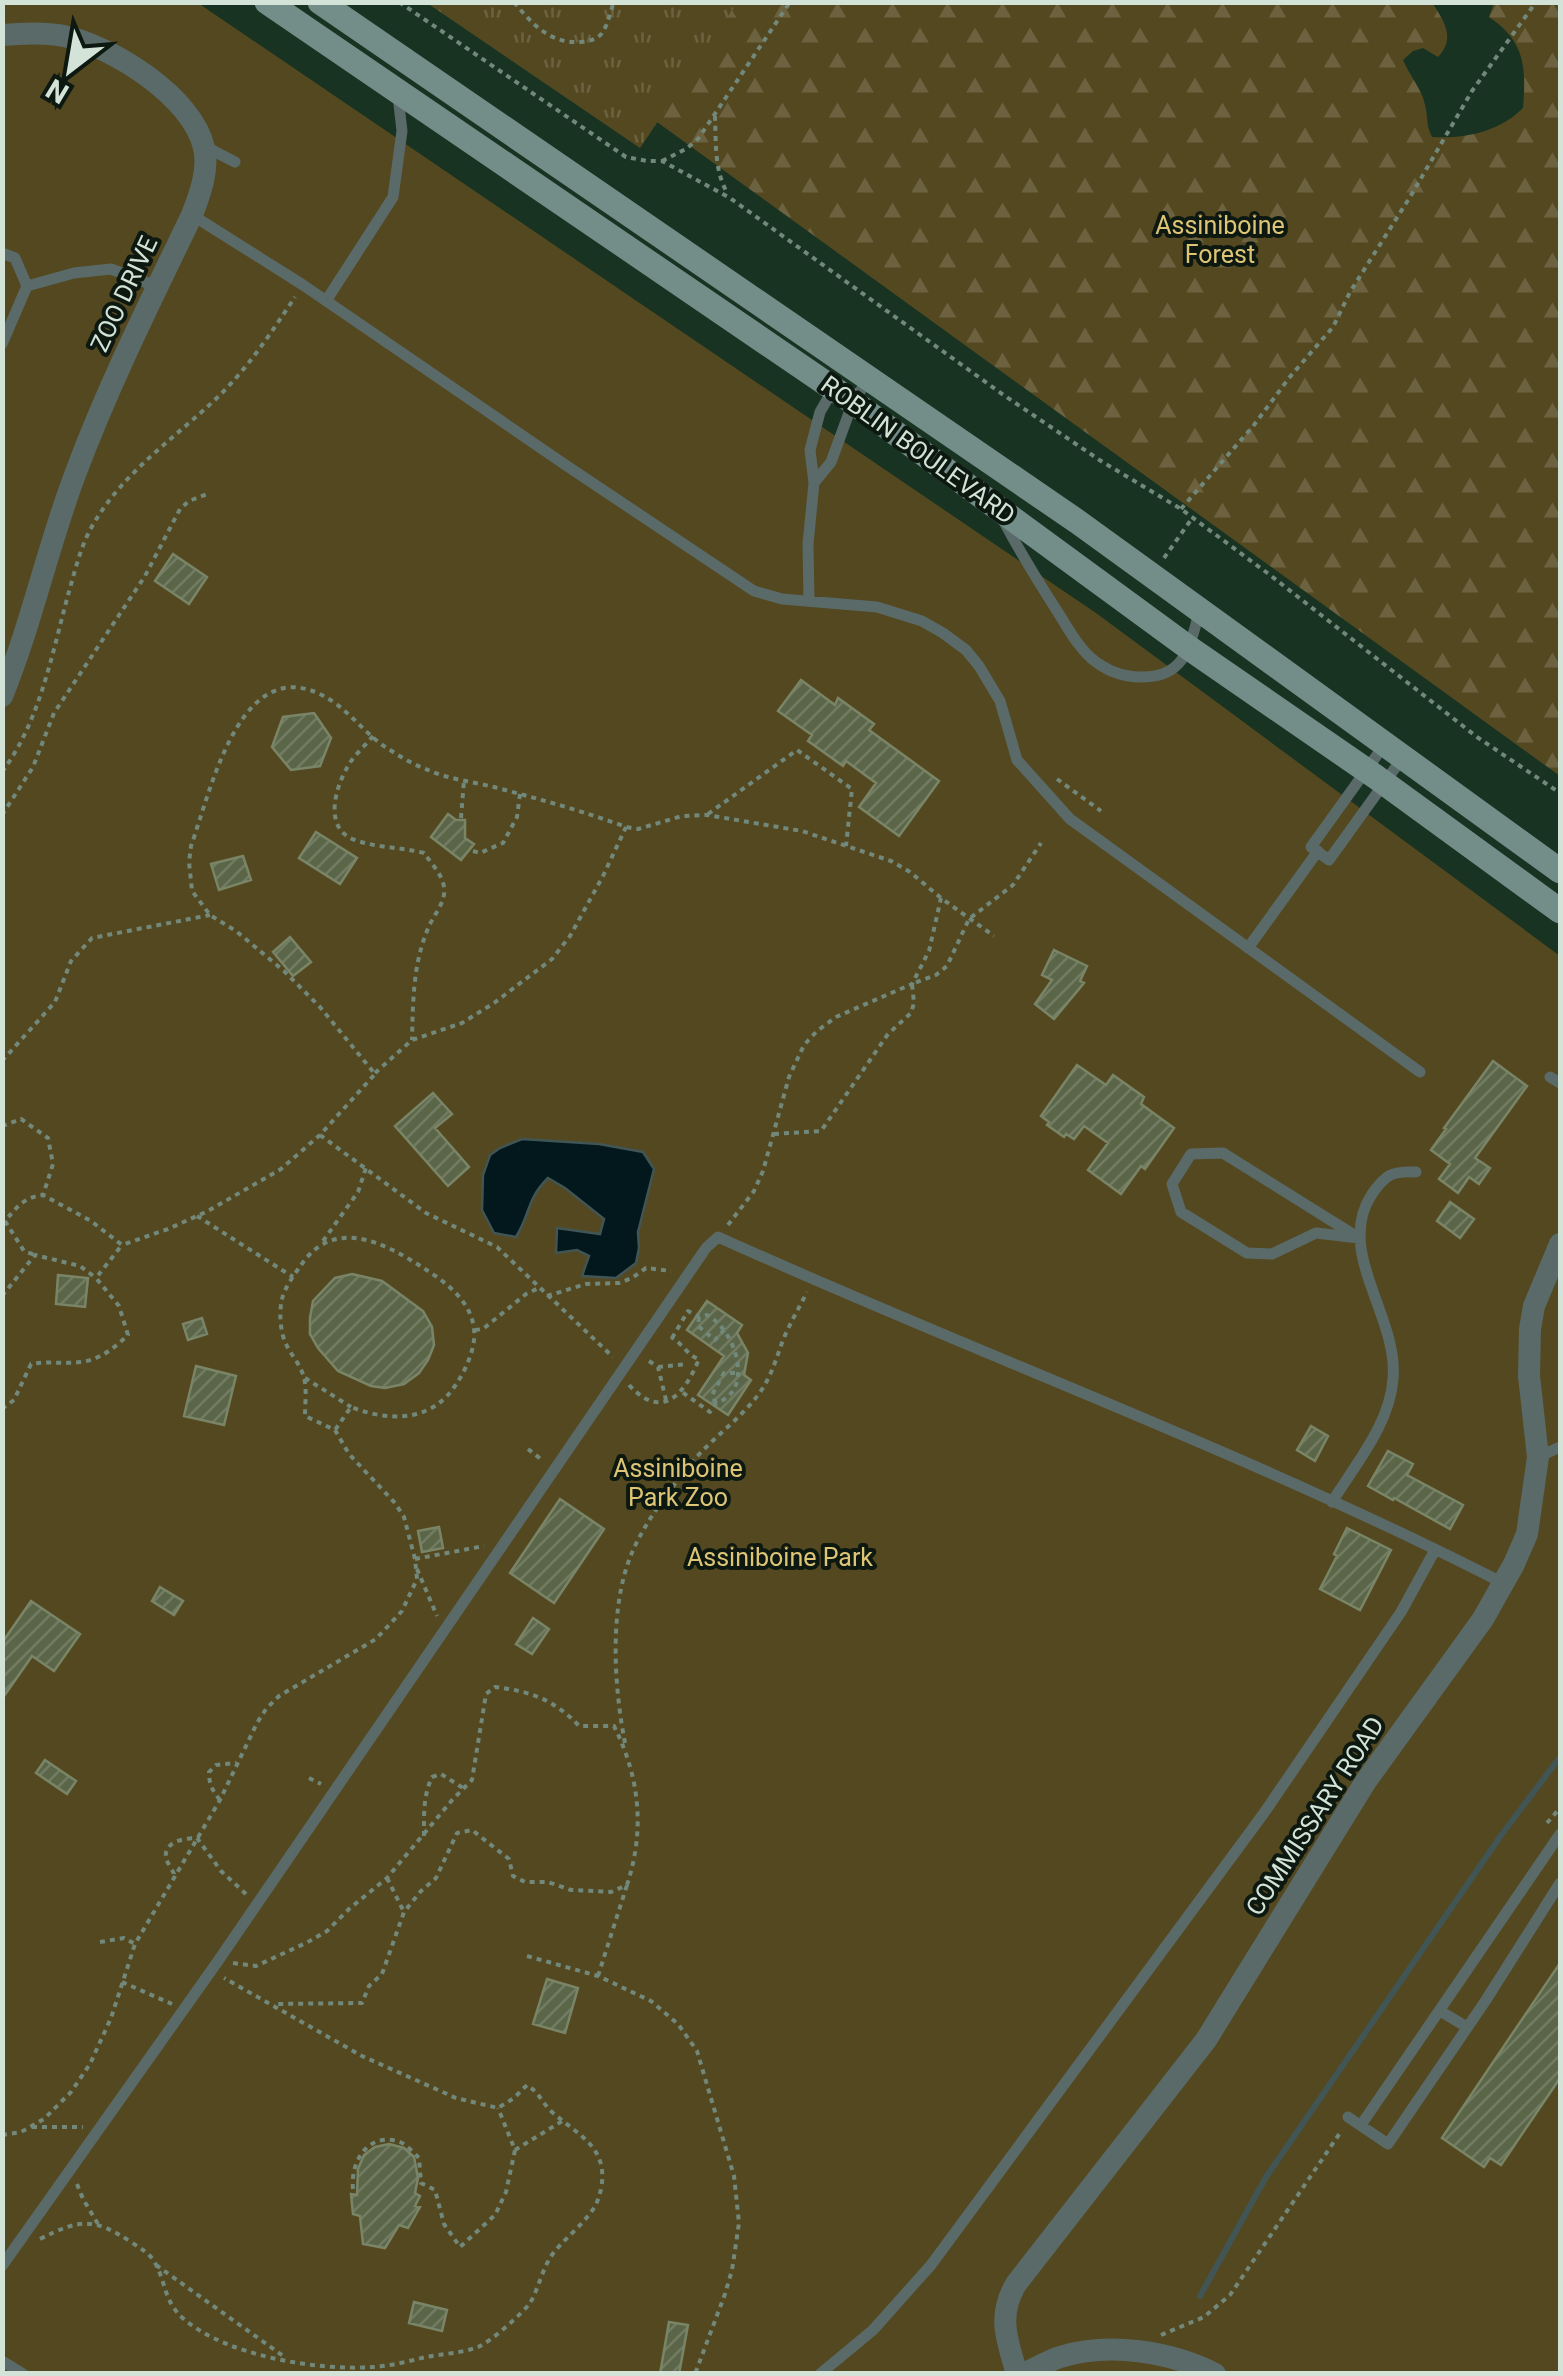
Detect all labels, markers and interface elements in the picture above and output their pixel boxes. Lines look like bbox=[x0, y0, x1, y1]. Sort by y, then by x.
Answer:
north arrow bbox=[20, 20, 120, 120]
text: N bbox=[40, 72, 74, 110]
park label: Assiniboine Forest bbox=[1155, 211, 1285, 269]
street label: ZOO DRIVE bbox=[85, 232, 163, 356]
street label: ROBLIN BOULEVARD bbox=[816, 370, 1020, 530]
park label: Assiniboine Park Zoo bbox=[613, 1454, 743, 1512]
park label: Assiniboine Park bbox=[687, 1543, 873, 1572]
street label: COMMISSARY ROAD bbox=[1240, 1711, 1390, 1921]

